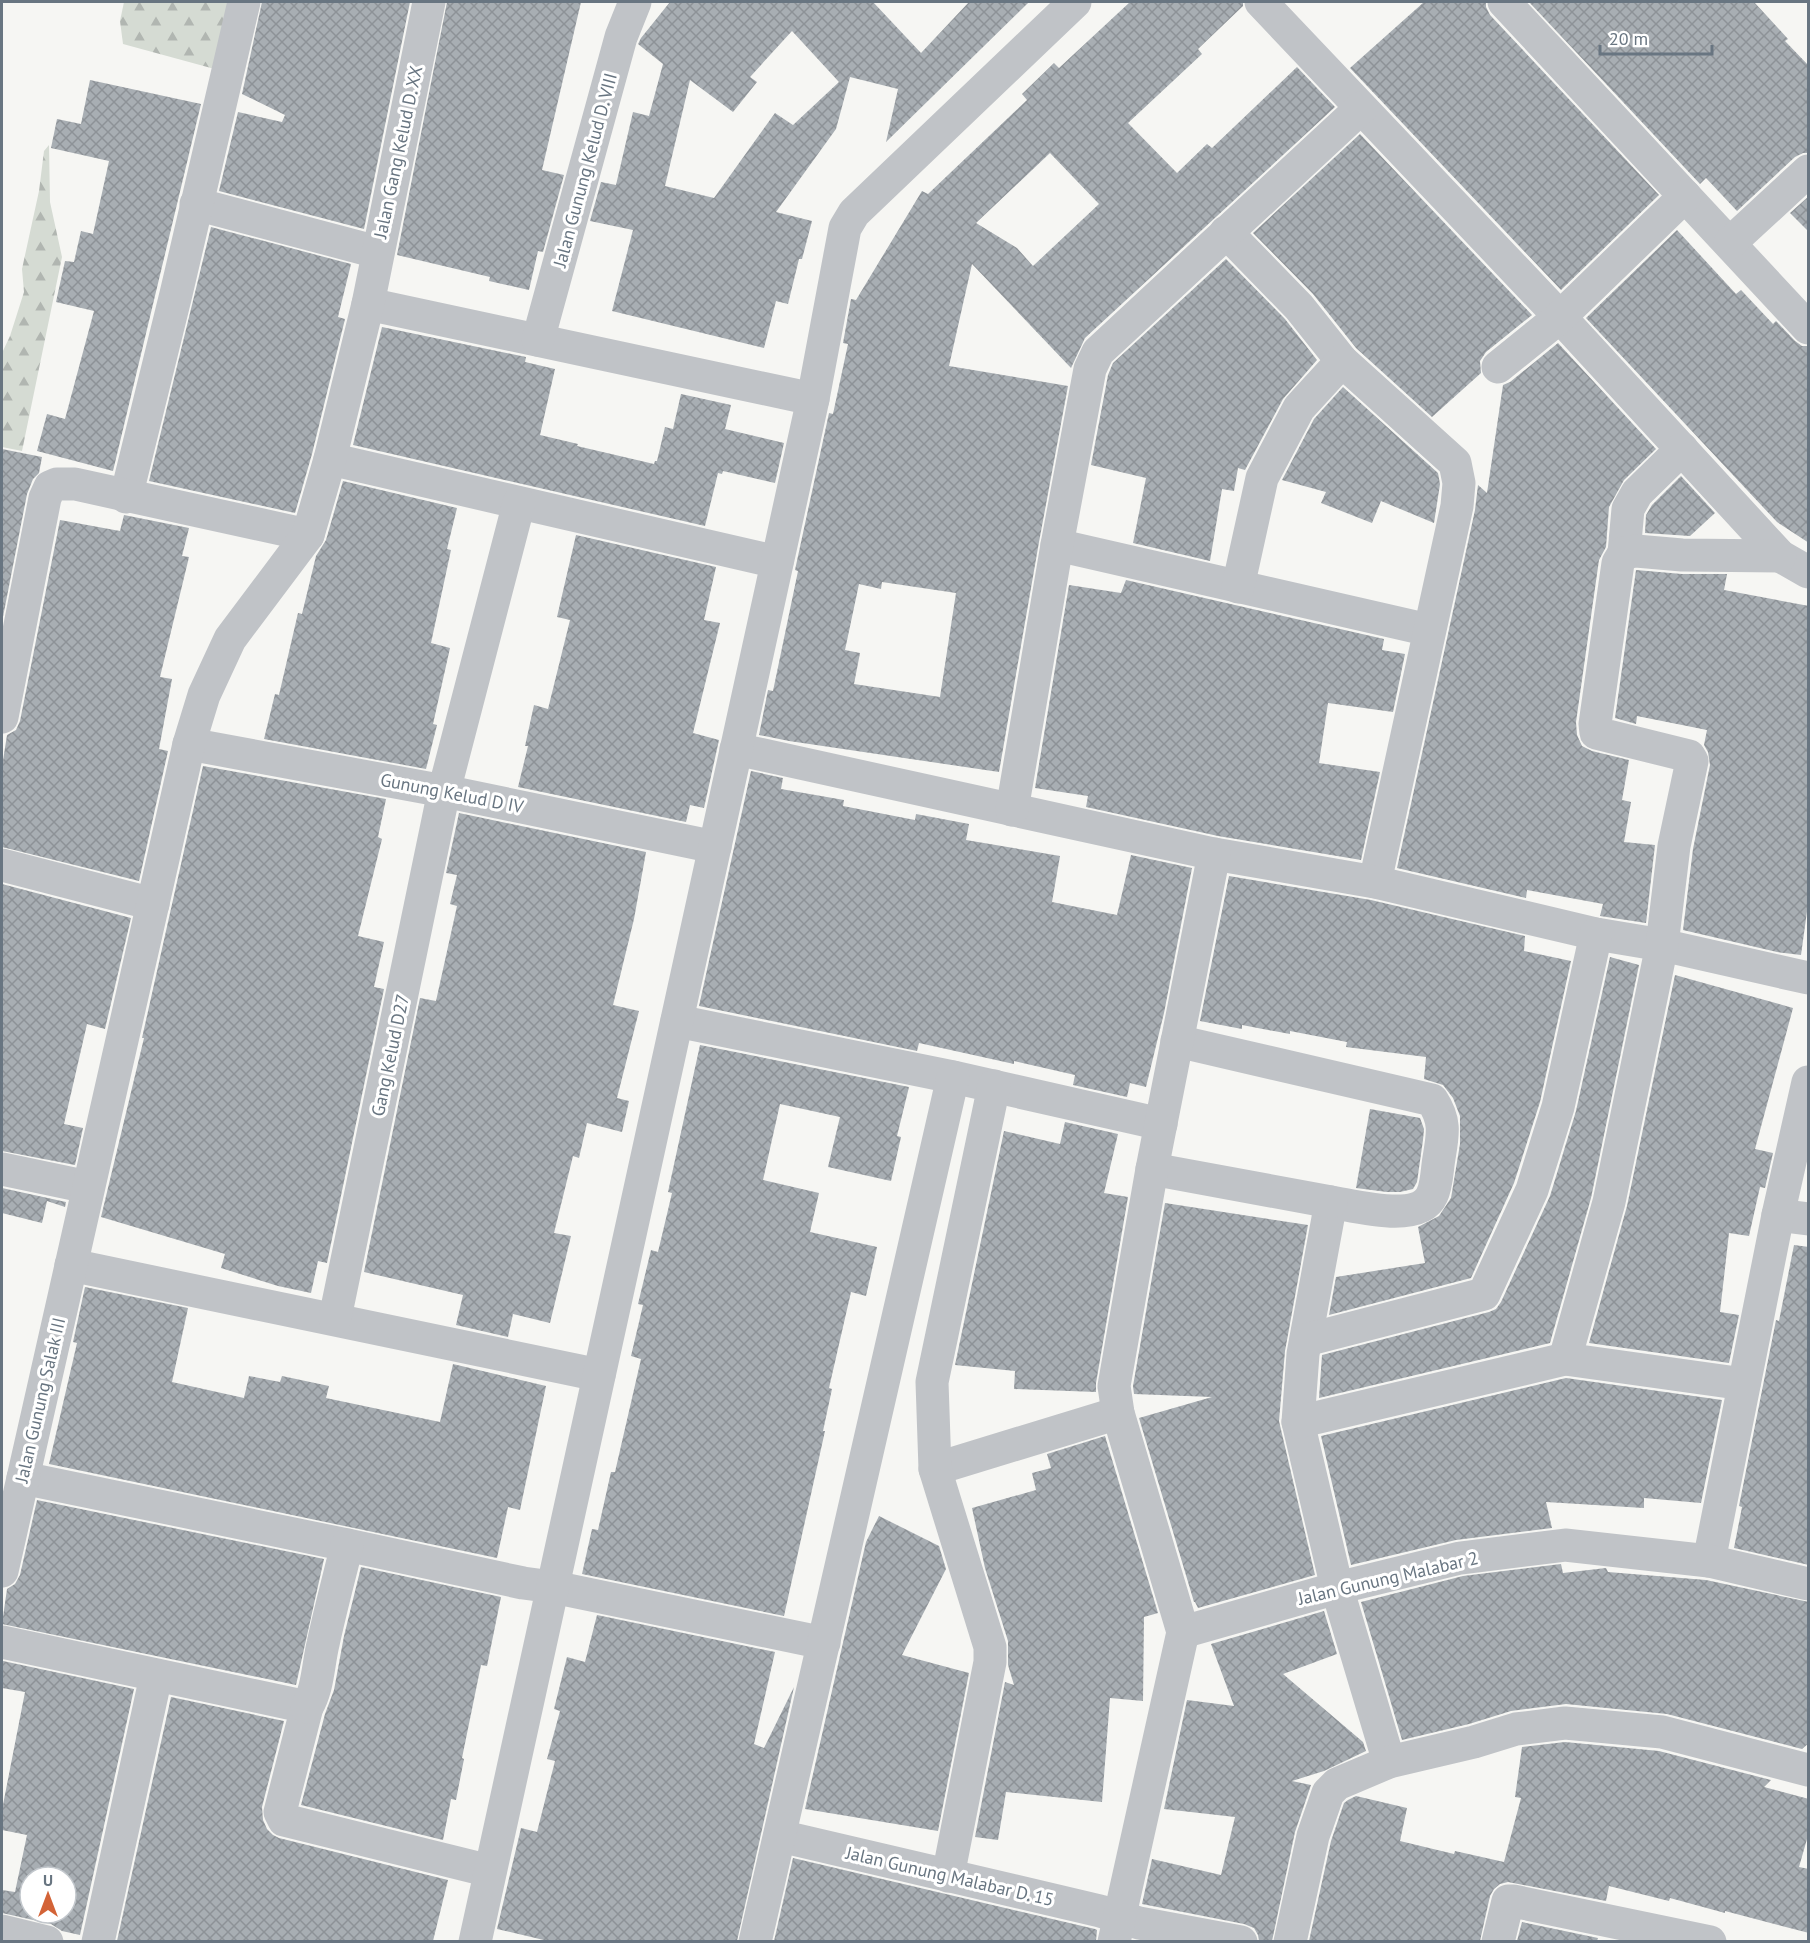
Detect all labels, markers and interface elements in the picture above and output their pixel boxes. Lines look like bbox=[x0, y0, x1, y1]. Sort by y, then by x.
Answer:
scale bar bbox=[1600, 18, 1712, 56]
text: 20 m bbox=[1609, 27, 1648, 50]
street label: Jalan Gang Kelud D. XX bbox=[368, 64, 428, 241]
street label: Jalan Gunung Kelud D. VIII bbox=[548, 70, 622, 271]
street label: Gunung Kelud D IV bbox=[378, 768, 526, 818]
street label: Gang Kelud D27 bbox=[366, 992, 414, 1118]
street label: Jalan Gunung Salak III bbox=[10, 1315, 70, 1486]
street label: Jalan Gunung Malabar 2 bbox=[1295, 1546, 1480, 1610]
street label: Jalan Gunung Malabar D. 15 bbox=[843, 1841, 1056, 1911]
north arrow bbox=[18, 1865, 78, 1925]
text: U bbox=[43, 1870, 53, 1890]

